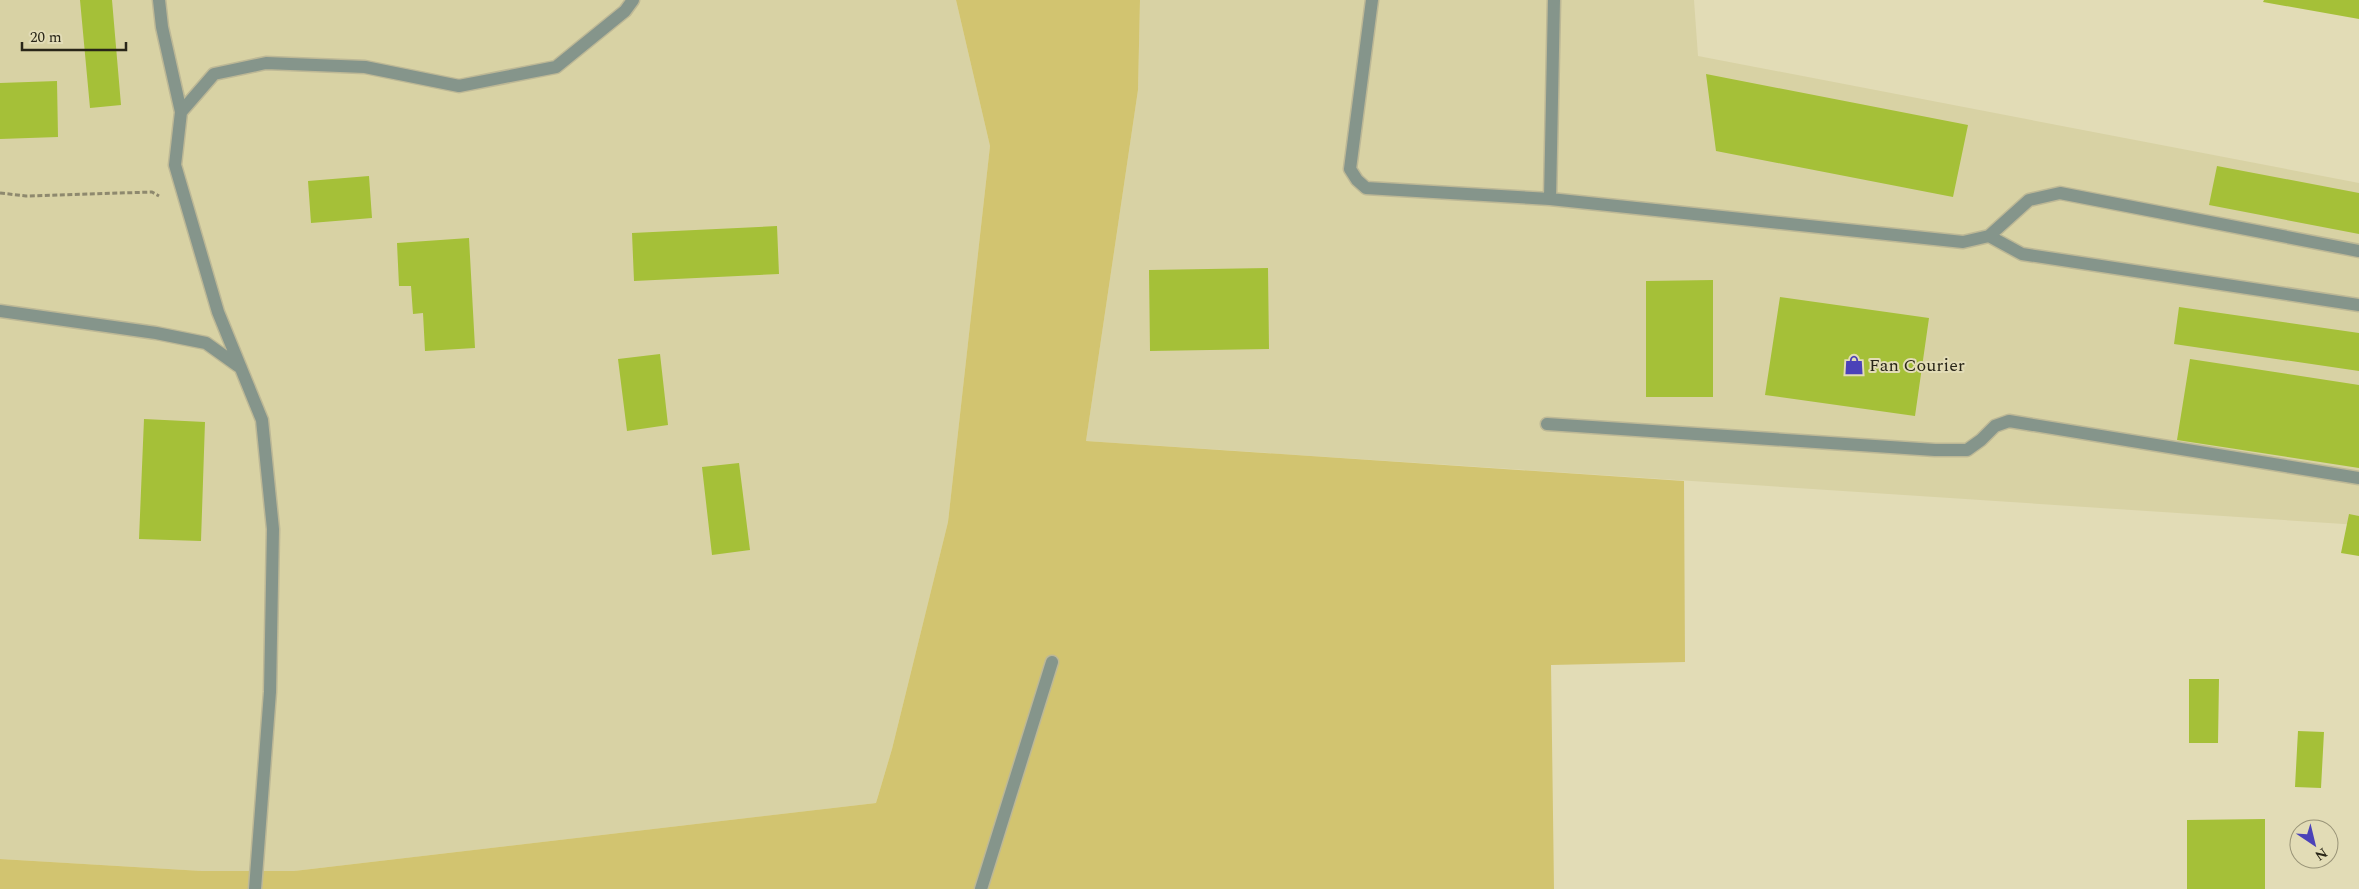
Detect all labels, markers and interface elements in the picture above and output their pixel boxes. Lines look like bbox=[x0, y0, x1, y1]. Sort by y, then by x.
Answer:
scale bar bbox=[22, 20, 126, 52]
text: 20 m bbox=[30, 26, 62, 49]
place label: Fan Courier bbox=[1869, 352, 1965, 379]
shop icon: Fan Courier bbox=[1843, 354, 1865, 376]
north arrow bbox=[2289, 819, 2339, 869]
text: N bbox=[2310, 842, 2332, 866]

